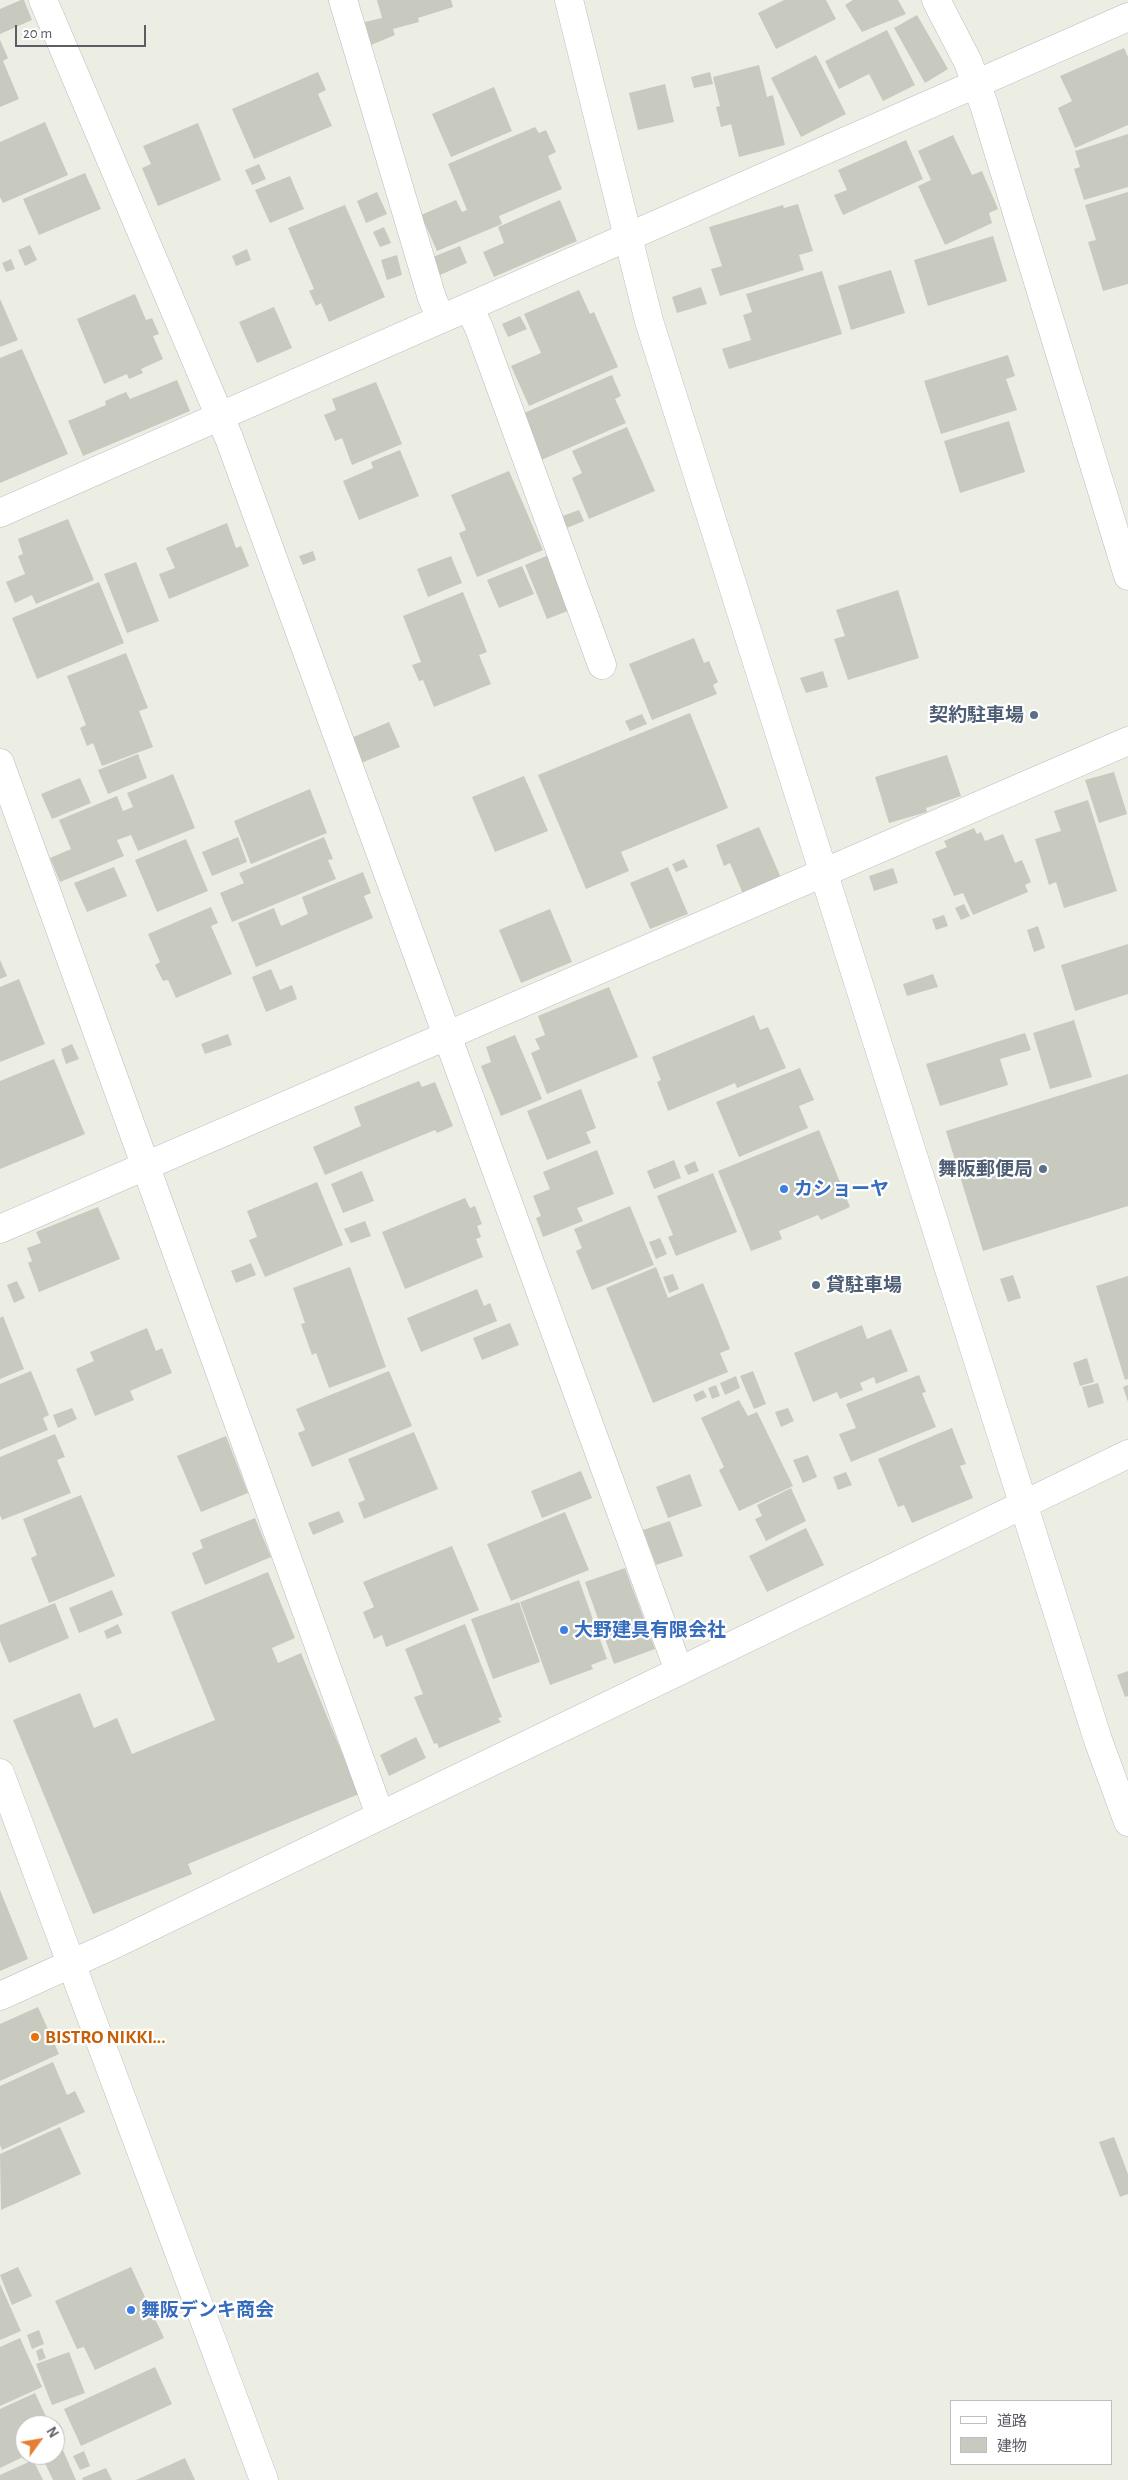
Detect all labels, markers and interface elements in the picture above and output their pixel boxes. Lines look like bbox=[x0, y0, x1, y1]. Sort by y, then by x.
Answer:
scale bar bbox=[18, 15, 149, 47]
text: 20 m bbox=[23, 26, 52, 41]
place label: 契約駐車場 bbox=[929, 704, 1024, 726]
marker: 契約駐車場 bbox=[1028, 709, 1040, 721]
place label: 舞阪郵便局 bbox=[938, 1158, 1033, 1180]
marker: 舞阪郵便局 bbox=[1037, 1163, 1049, 1175]
place label: カショーヤ bbox=[794, 1178, 889, 1200]
marker: カショーヤ bbox=[778, 1183, 790, 1195]
place label: 貸駐車場 bbox=[826, 1274, 902, 1296]
marker: 貸駐車場 bbox=[810, 1279, 822, 1291]
place label: 大野建具有限会社 bbox=[574, 1619, 726, 1641]
marker: 大野建具有限会社 bbox=[558, 1624, 570, 1636]
place label: BISTRO NIKKI... bbox=[45, 2026, 165, 2048]
marker: BISTRO NIKKI... bbox=[29, 2031, 41, 2043]
place label: 舞阪デンキ商会 bbox=[141, 2299, 274, 2321]
marker: 舞阪デンキ商会 bbox=[125, 2304, 137, 2316]
legend bbox=[950, 2400, 1113, 2465]
text: 道路 bbox=[997, 2414, 1027, 2429]
north arrow bbox=[15, 2415, 65, 2465]
text: N bbox=[43, 2425, 60, 2440]
text: 建物 bbox=[997, 2439, 1027, 2454]

